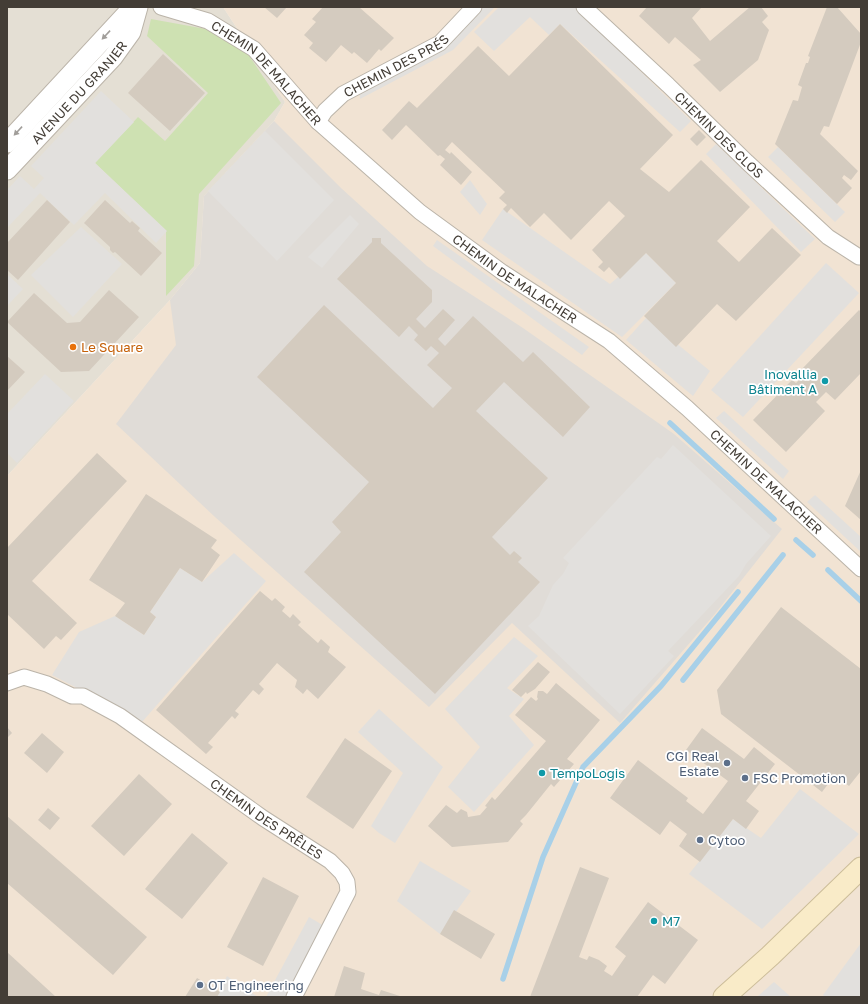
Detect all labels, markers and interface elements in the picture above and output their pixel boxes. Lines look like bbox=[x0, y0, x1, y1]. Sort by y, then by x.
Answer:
street label: CHEMIN DE MALACHER bbox=[208, 17, 325, 129]
one-way arrow bbox=[101, 30, 111, 40]
street label: CHEMIN DES PRÉS bbox=[341, 31, 452, 100]
street label: AVENUE DU GRANIER bbox=[28, 37, 130, 147]
street label: CHEMIN DES CLOS bbox=[671, 88, 767, 181]
one-way arrow bbox=[13, 126, 23, 136]
street label: CHEMIN DE MALACHER bbox=[450, 231, 580, 326]
place label: Le Square bbox=[81, 339, 143, 355]
marker: Le Square bbox=[68, 342, 78, 352]
place label: Inovallia Bâtiment A bbox=[748, 366, 817, 397]
marker: Inovallia Bâtiment A bbox=[820, 376, 830, 386]
street label: CHEMIN DE MALACHER bbox=[707, 426, 826, 537]
place label: CGI Real Estate bbox=[666, 748, 719, 779]
marker: CGI Real Estate bbox=[722, 758, 732, 768]
place label: TempoLogis bbox=[550, 765, 625, 781]
marker: TempoLogis bbox=[537, 768, 547, 778]
place label: FSC Promotion bbox=[753, 770, 846, 786]
marker: FSC Promotion bbox=[740, 773, 750, 783]
street label: CHEMIN DES PRÊLES bbox=[207, 775, 326, 862]
place label: Cytoo bbox=[708, 832, 746, 848]
marker: Cytoo bbox=[695, 835, 705, 845]
place label: M7 bbox=[662, 913, 680, 929]
marker: M7 bbox=[649, 916, 659, 926]
place label: OT Engineering bbox=[208, 977, 304, 993]
marker: OT Engineering bbox=[195, 980, 205, 990]

